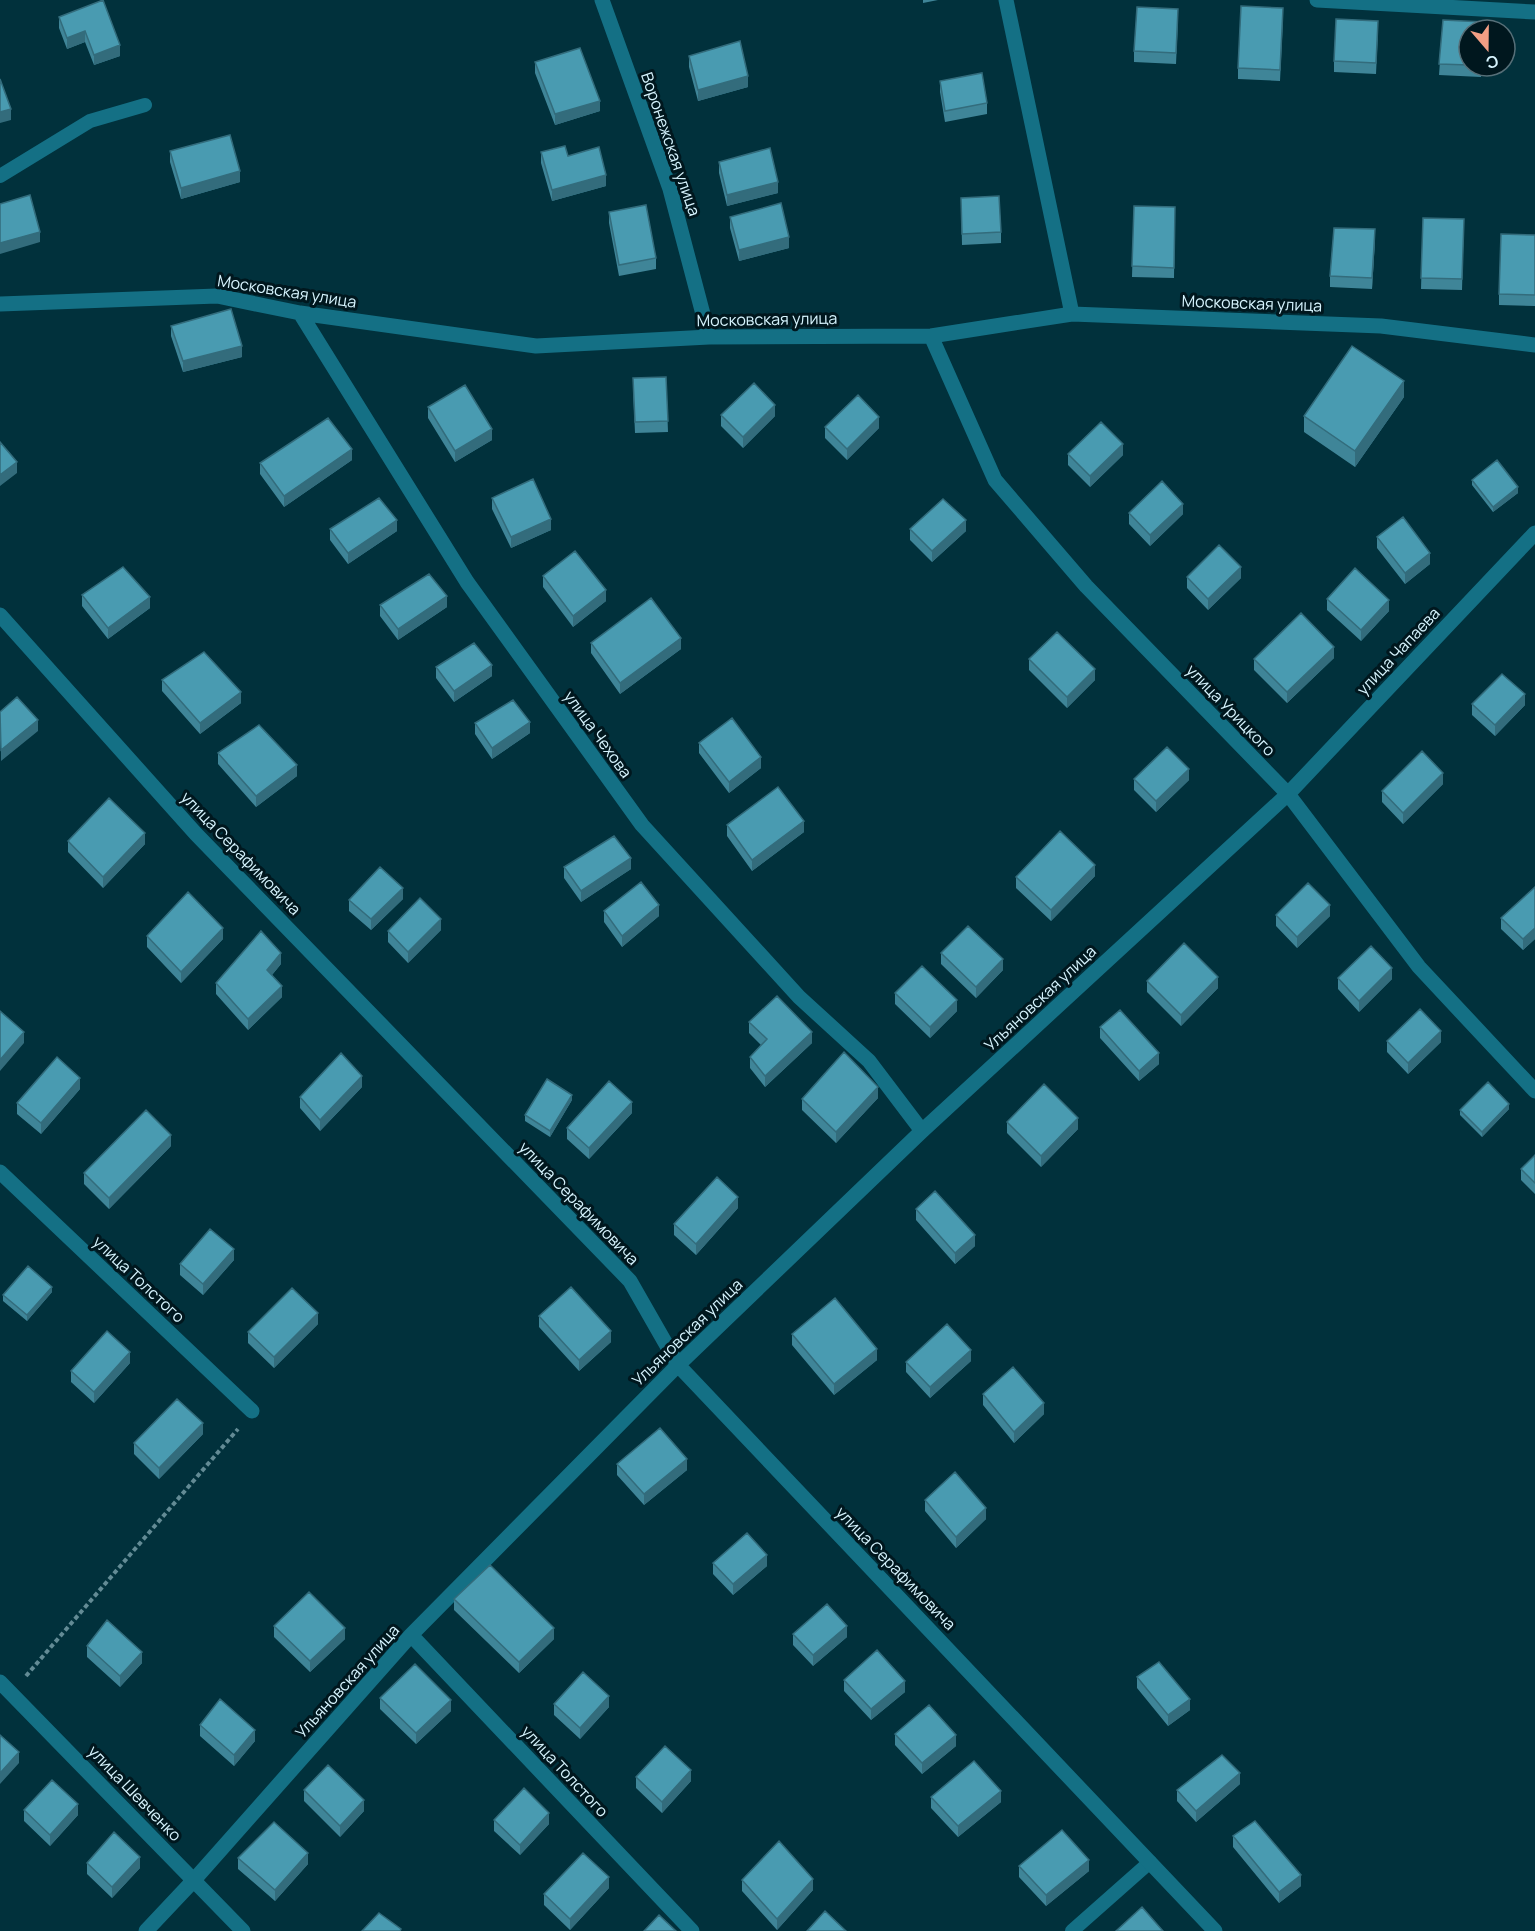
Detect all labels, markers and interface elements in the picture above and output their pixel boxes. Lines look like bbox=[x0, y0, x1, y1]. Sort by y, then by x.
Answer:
north arrow bbox=[1457, 18, 1517, 78]
text: С bbox=[1483, 50, 1501, 75]
street label: Воронежская улица bbox=[636, 69, 706, 219]
street label: Московская улица bbox=[216, 269, 358, 313]
street label: Московская улица bbox=[1181, 290, 1323, 316]
street label: Московская улица bbox=[697, 307, 837, 331]
street label: улица Чапаева bbox=[1352, 602, 1444, 700]
street label: улица Урицкого bbox=[1181, 659, 1281, 761]
street label: улица Чехова bbox=[559, 686, 637, 782]
street label: улица Серафимовича bbox=[176, 786, 306, 920]
street label: Ульяновская улица bbox=[979, 940, 1101, 1056]
street label: улица Серафимовича bbox=[514, 1136, 644, 1270]
street label: улица Толстого bbox=[88, 1231, 190, 1327]
street label: Ульяновская улица bbox=[627, 1273, 747, 1391]
street label: улица Серафимовича bbox=[831, 1501, 961, 1635]
street label: Ульяновская улица bbox=[290, 1620, 404, 1742]
street label: улица Толстого bbox=[517, 1720, 613, 1822]
street label: улица Шевченко bbox=[83, 1740, 187, 1846]

